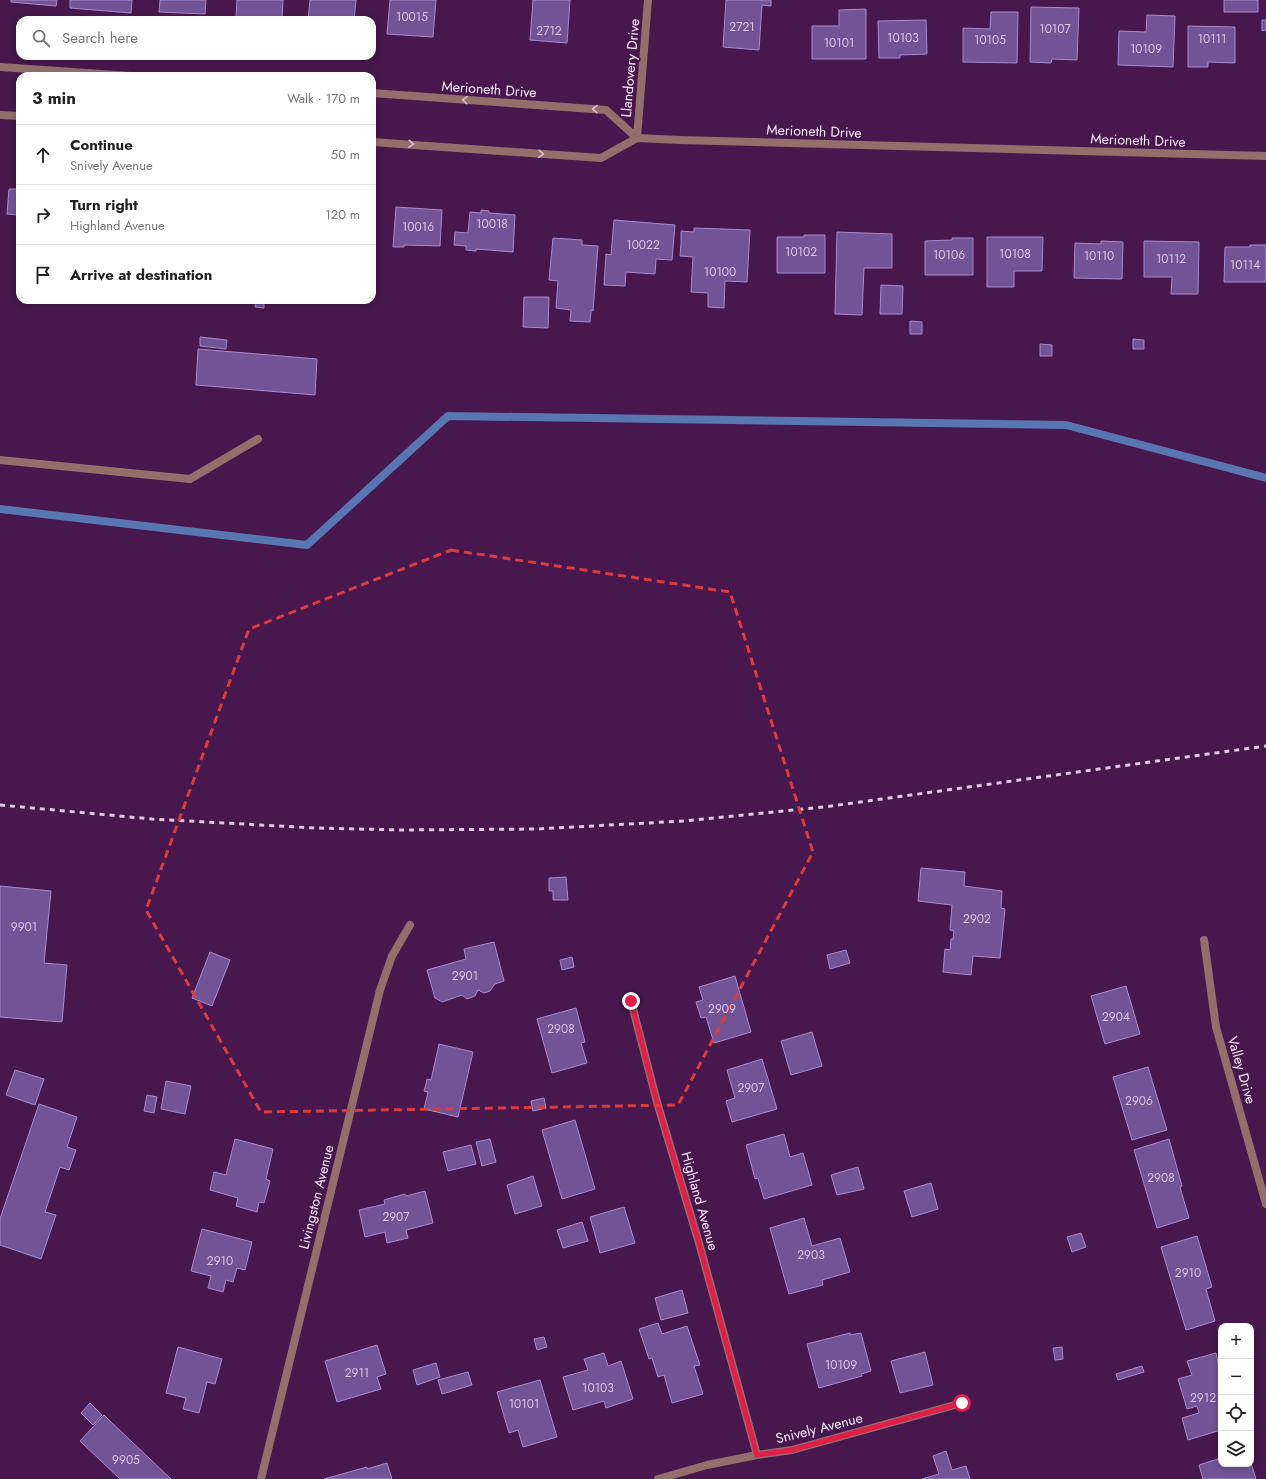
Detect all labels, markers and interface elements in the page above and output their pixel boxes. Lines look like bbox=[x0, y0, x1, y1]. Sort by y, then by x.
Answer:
house number: 10015 bbox=[396, 8, 428, 26]
search box bbox=[16, 16, 376, 60]
street label: Llandovery Drive bbox=[616, 18, 644, 118]
house number: 2721 bbox=[729, 18, 755, 36]
house number: 10107 bbox=[1039, 20, 1071, 38]
house number: 2712 bbox=[536, 22, 562, 40]
icon: search bbox=[30, 27, 52, 49]
text: Search here bbox=[62, 27, 138, 49]
house number: 10103 bbox=[887, 29, 919, 47]
house number: 10111 bbox=[1198, 30, 1226, 48]
house number: 10105 bbox=[974, 31, 1006, 49]
house number: 10101 bbox=[824, 34, 854, 52]
house number: 10109 bbox=[1130, 40, 1162, 58]
street label: Merioneth Drive bbox=[441, 76, 537, 102]
text: 3 min bbox=[32, 86, 76, 110]
text: Walk · 170 m bbox=[287, 89, 360, 108]
one-way arrow bbox=[462, 96, 468, 105]
one-way arrow bbox=[592, 105, 598, 114]
street label: Merioneth Drive bbox=[766, 119, 862, 143]
street label: Merioneth Drive bbox=[1090, 128, 1186, 152]
text: Continue bbox=[70, 134, 133, 156]
one-way arrow bbox=[408, 140, 414, 149]
icon: ahead bbox=[32, 144, 54, 166]
text: 50 m bbox=[331, 145, 360, 164]
one-way arrow bbox=[538, 149, 544, 158]
text: Snively Avenue bbox=[70, 156, 153, 175]
text: Turn right bbox=[70, 194, 138, 216]
icon: right bbox=[32, 204, 54, 226]
text: 120 m bbox=[325, 205, 360, 224]
house number: 10018 bbox=[476, 215, 508, 233]
text: Highland Avenue bbox=[70, 216, 165, 235]
house number: 10016 bbox=[402, 218, 434, 236]
house number: 10022 bbox=[626, 236, 660, 254]
house number: 10102 bbox=[785, 243, 817, 261]
house number: 10108 bbox=[999, 245, 1031, 263]
house number: 10106 bbox=[933, 246, 965, 264]
house number: 10110 bbox=[1084, 247, 1114, 265]
house number: 10112 bbox=[1156, 250, 1186, 268]
house number: 10114 bbox=[1230, 256, 1260, 274]
house number: 10100 bbox=[704, 263, 736, 281]
icon: arrive bbox=[32, 264, 54, 286]
text: Arrive at destination bbox=[70, 264, 212, 286]
house number: 2902 bbox=[963, 910, 991, 928]
house number: 9901 bbox=[11, 918, 37, 936]
house number: 2901 bbox=[452, 967, 478, 985]
route end bbox=[622, 992, 640, 1010]
house number: 2909 bbox=[708, 1000, 736, 1018]
house number: 2904 bbox=[1102, 1008, 1130, 1026]
house number: 2908 bbox=[547, 1020, 575, 1038]
street label: Valley Drive bbox=[1223, 1034, 1261, 1106]
house number: 2907 bbox=[737, 1079, 765, 1097]
house number: 2906 bbox=[1125, 1092, 1153, 1110]
street label: Livingston Avenue bbox=[293, 1143, 339, 1251]
street label: Highland Avenue bbox=[676, 1149, 724, 1253]
house number: 2908 bbox=[1147, 1169, 1175, 1187]
house number: 2907 bbox=[382, 1208, 410, 1226]
house number: 2903 bbox=[797, 1246, 825, 1264]
house number: 2910 bbox=[207, 1252, 233, 1270]
house number: 2910 bbox=[1175, 1264, 1201, 1282]
map controls bbox=[1218, 1323, 1254, 1467]
button: + bbox=[1218, 1323, 1254, 1359]
house number: 10109 bbox=[825, 1356, 857, 1374]
button: − bbox=[1218, 1359, 1254, 1395]
house number: 2911 bbox=[345, 1364, 369, 1382]
house number: 10103 bbox=[582, 1379, 614, 1397]
house number: 2912 bbox=[1190, 1389, 1216, 1407]
route start bbox=[953, 1394, 971, 1412]
house number: 10101 bbox=[509, 1395, 539, 1413]
button: locate bbox=[1218, 1395, 1254, 1431]
street label: Snively Avenue bbox=[773, 1408, 865, 1448]
button: layers bbox=[1218, 1431, 1254, 1467]
house number: 9905 bbox=[112, 1451, 140, 1469]

